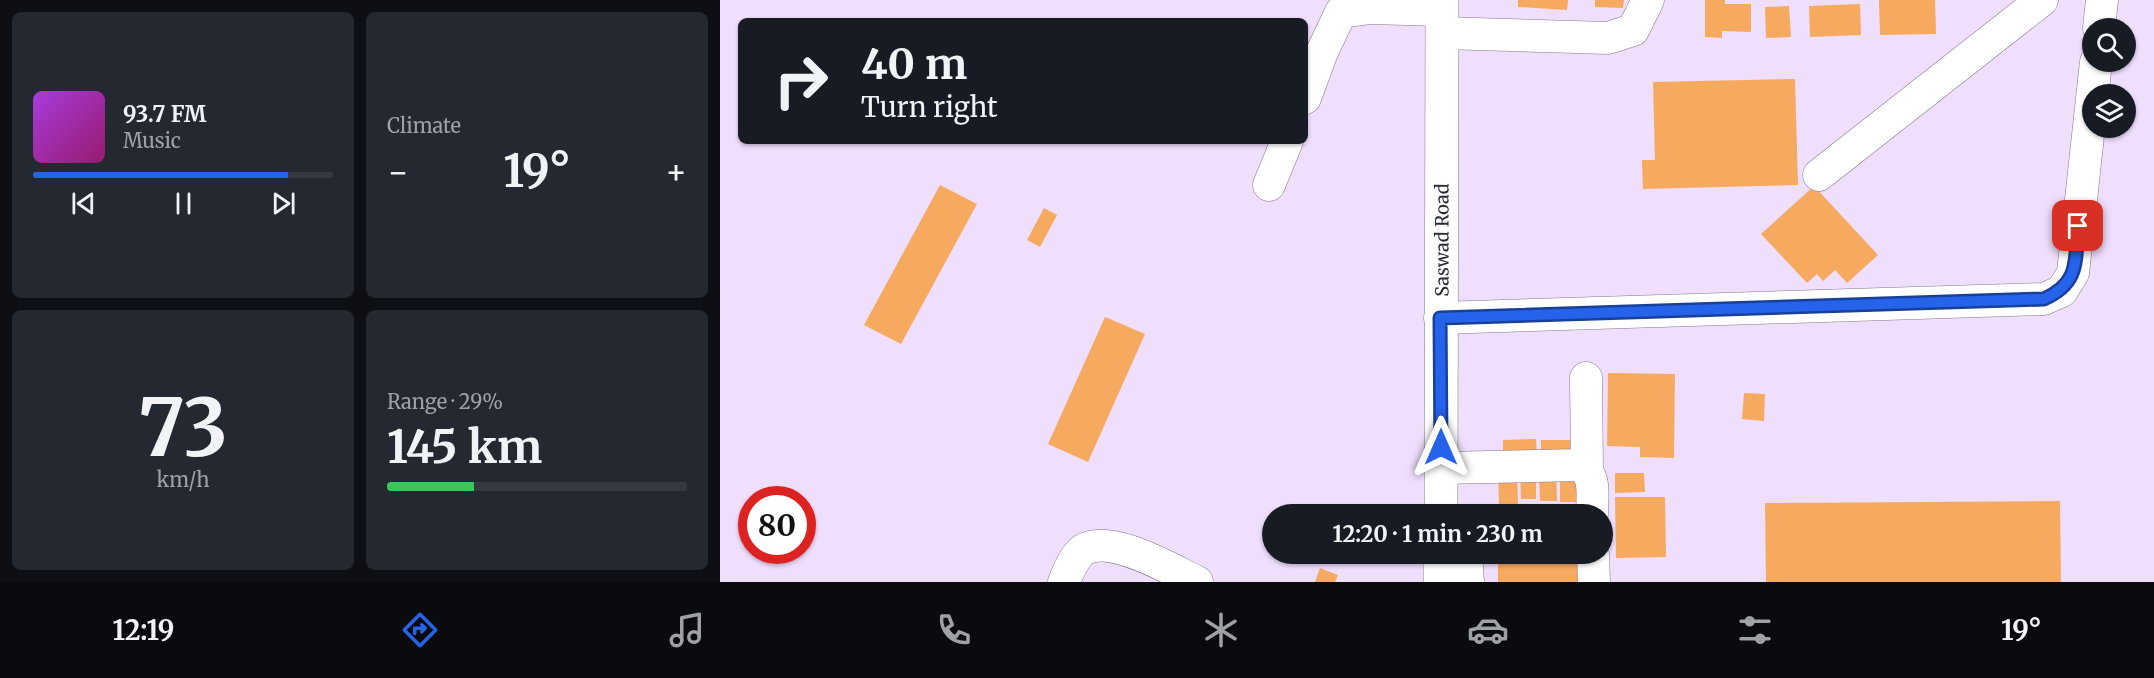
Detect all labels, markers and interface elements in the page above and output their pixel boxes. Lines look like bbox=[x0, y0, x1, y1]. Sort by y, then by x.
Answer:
map controls bbox=[2082, 18, 2136, 138]
button: search bbox=[2082, 18, 2136, 72]
text: 40 m bbox=[861, 38, 967, 90]
icon: right bbox=[762, 42, 840, 120]
button: layers bbox=[2082, 84, 2136, 138]
text: Turn right bbox=[861, 90, 998, 124]
text: 93.7 FM bbox=[123, 100, 206, 128]
text: Climate bbox=[387, 113, 461, 138]
text: Music bbox=[123, 128, 181, 153]
text: 19° bbox=[503, 143, 571, 199]
text: − bbox=[387, 152, 409, 193]
text: + bbox=[665, 152, 687, 193]
street label: Saswad Road bbox=[1430, 183, 1453, 297]
icon: previous bbox=[67, 187, 100, 220]
icon: pause bbox=[167, 187, 200, 220]
icon: next bbox=[267, 187, 300, 220]
pin bbox=[2052, 200, 2103, 251]
icon: arrive bbox=[2061, 209, 2094, 242]
text: 73 bbox=[138, 379, 228, 477]
text: Range · 29% bbox=[387, 389, 503, 414]
position arrow bbox=[1409, 415, 1473, 479]
text: 145 km bbox=[387, 419, 542, 475]
text: km/h bbox=[157, 467, 209, 492]
speed limit sign: 80 bbox=[738, 486, 816, 564]
text: 12:20 · 1 min · 230 m bbox=[1332, 520, 1543, 548]
icon: directions bbox=[399, 609, 441, 651]
icon: music bbox=[666, 609, 708, 651]
icon: phone bbox=[933, 609, 975, 651]
icon: climate bbox=[1200, 609, 1242, 651]
icon: car bbox=[1467, 609, 1509, 651]
icon: filters bbox=[1734, 609, 1776, 651]
text: 12:19 bbox=[112, 613, 174, 647]
text: 19° bbox=[2001, 613, 2041, 647]

